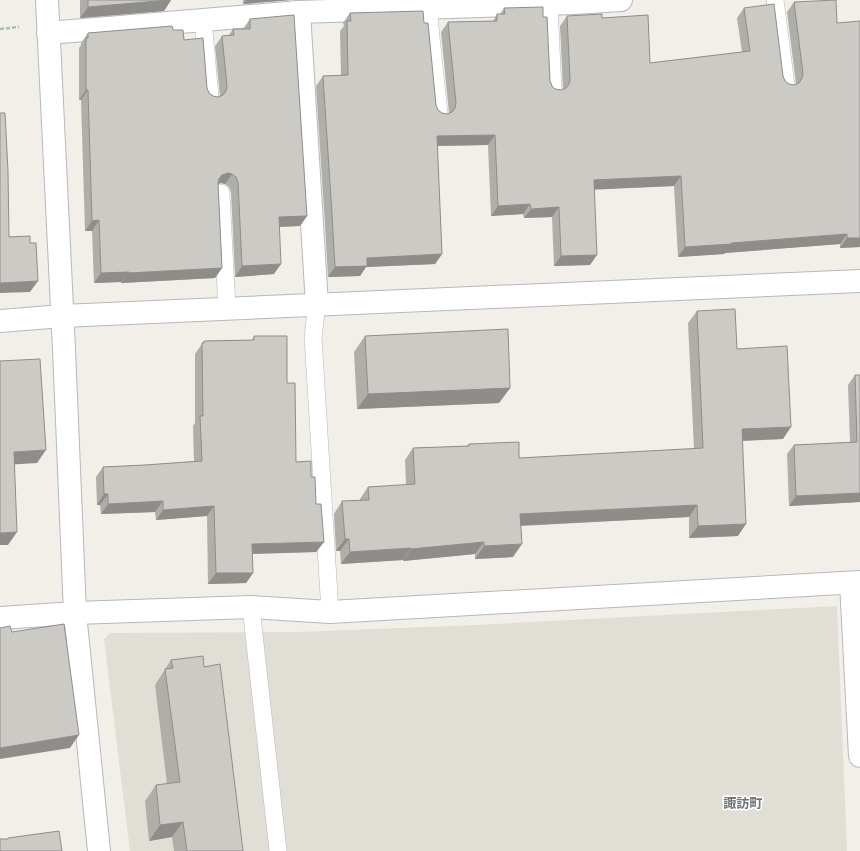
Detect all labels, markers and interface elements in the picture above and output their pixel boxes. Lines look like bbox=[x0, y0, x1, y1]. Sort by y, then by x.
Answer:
district label: 諏訪町 bbox=[723, 796, 763, 812]

